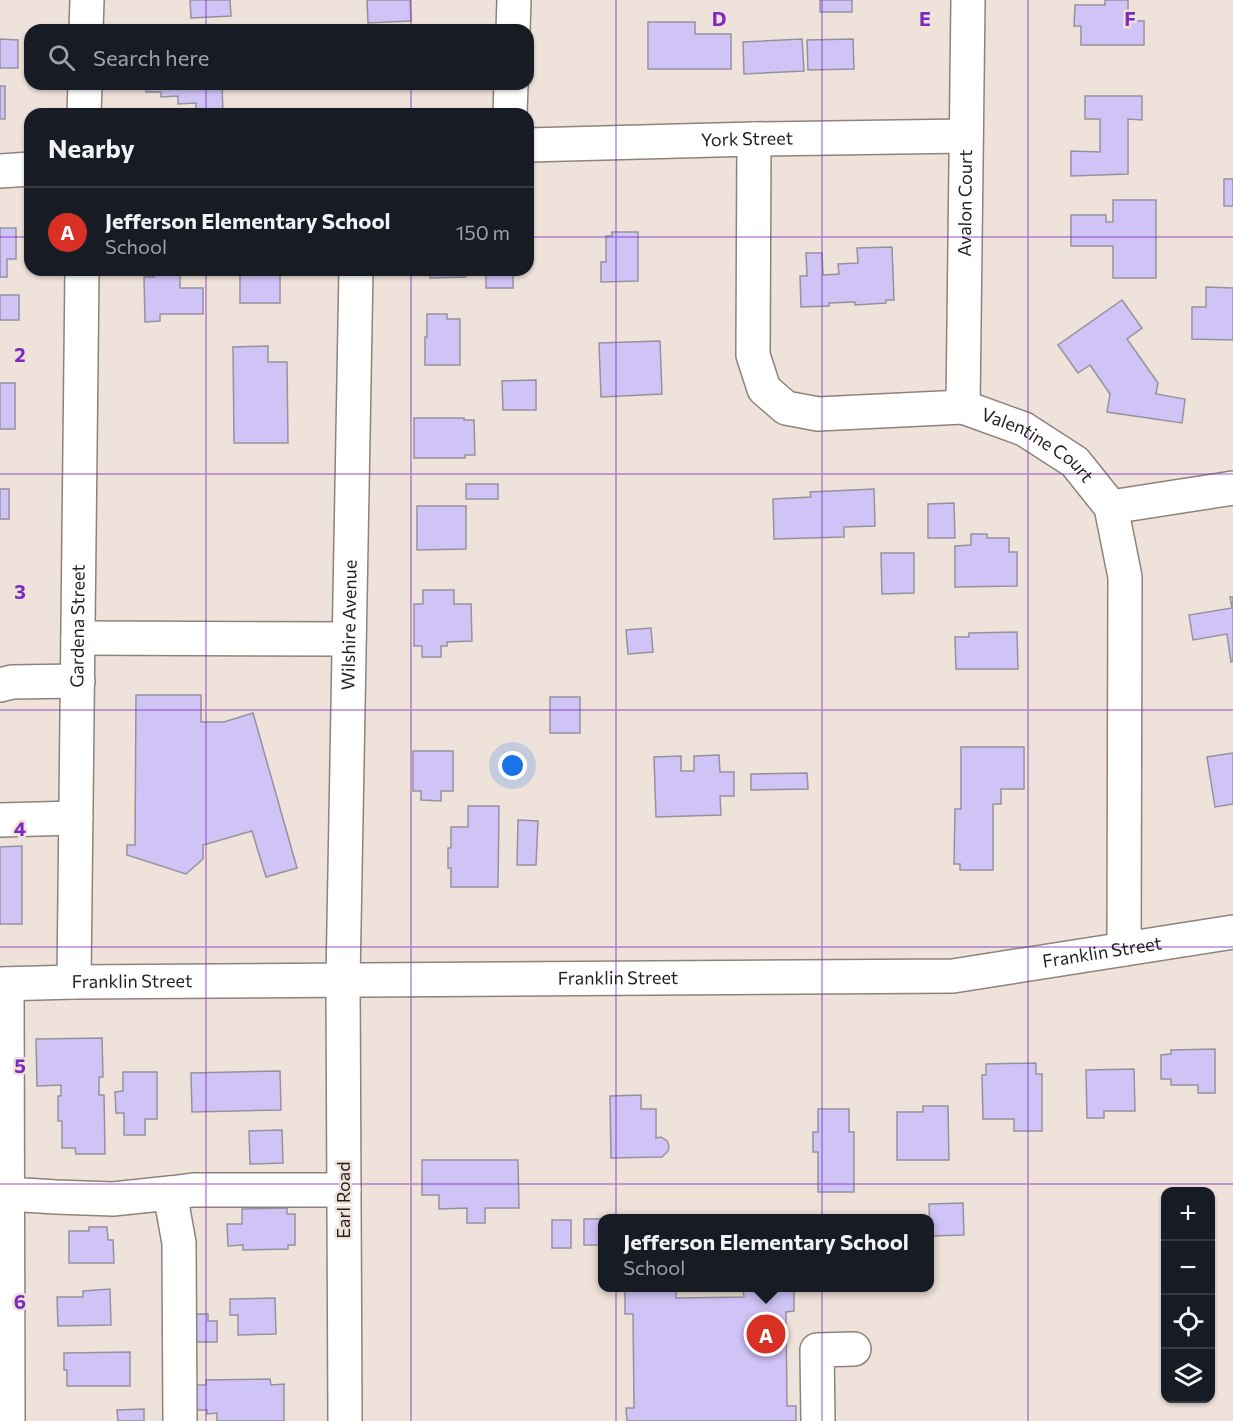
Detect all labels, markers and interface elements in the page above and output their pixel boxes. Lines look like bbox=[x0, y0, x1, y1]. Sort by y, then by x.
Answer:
text: D bbox=[712, 6, 726, 30]
text: E bbox=[919, 6, 931, 30]
text: F bbox=[1124, 6, 1136, 30]
search box bbox=[24, 24, 534, 90]
icon: search bbox=[45, 41, 78, 74]
text: Search here bbox=[93, 44, 209, 71]
street label: York Street bbox=[701, 126, 793, 150]
text: Nearby bbox=[48, 132, 135, 163]
street label: Avalon Court bbox=[953, 149, 976, 257]
text: Jefferson Elementary School bbox=[105, 207, 391, 234]
text: A bbox=[60, 220, 75, 244]
text: 150 m bbox=[456, 220, 510, 244]
text: School bbox=[105, 234, 167, 258]
text: 2 bbox=[14, 342, 26, 366]
street label: Valentine Court bbox=[979, 403, 1099, 486]
street label: Wilshire Avenue bbox=[336, 560, 361, 691]
street label: Gardena Street bbox=[65, 564, 89, 688]
text: 3 bbox=[14, 579, 26, 603]
your location bbox=[498, 751, 527, 780]
text: 4 bbox=[14, 816, 26, 840]
street label: Franklin Street bbox=[1041, 931, 1163, 972]
street label: Franklin Street bbox=[558, 966, 678, 989]
street label: Franklin Street bbox=[72, 969, 192, 992]
text: 5 bbox=[14, 1053, 26, 1077]
street label: Earl Road bbox=[332, 1161, 354, 1239]
map controls bbox=[1161, 1187, 1215, 1403]
button: + bbox=[1161, 1187, 1215, 1241]
popup bbox=[598, 1214, 934, 1292]
text: Jefferson Elementary School bbox=[623, 1228, 909, 1255]
button: − bbox=[1161, 1241, 1215, 1295]
text: School bbox=[623, 1255, 685, 1279]
text: 6 bbox=[14, 1289, 26, 1313]
button: locate bbox=[1161, 1295, 1215, 1349]
pin: A bbox=[746, 1312, 786, 1356]
button: layers bbox=[1161, 1349, 1215, 1403]

